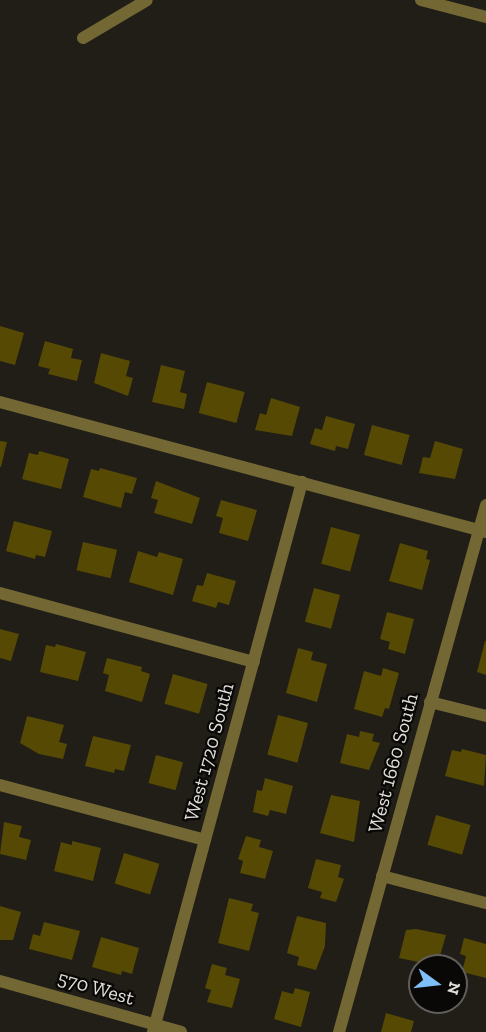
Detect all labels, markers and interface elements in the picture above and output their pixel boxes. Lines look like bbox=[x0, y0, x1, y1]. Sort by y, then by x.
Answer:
street label: West 1720 South bbox=[179, 680, 239, 824]
street label: West 1660 South bbox=[363, 691, 423, 835]
north arrow bbox=[408, 954, 468, 1014]
street label: 570 West bbox=[55, 966, 137, 1010]
text: N bbox=[443, 980, 465, 997]

